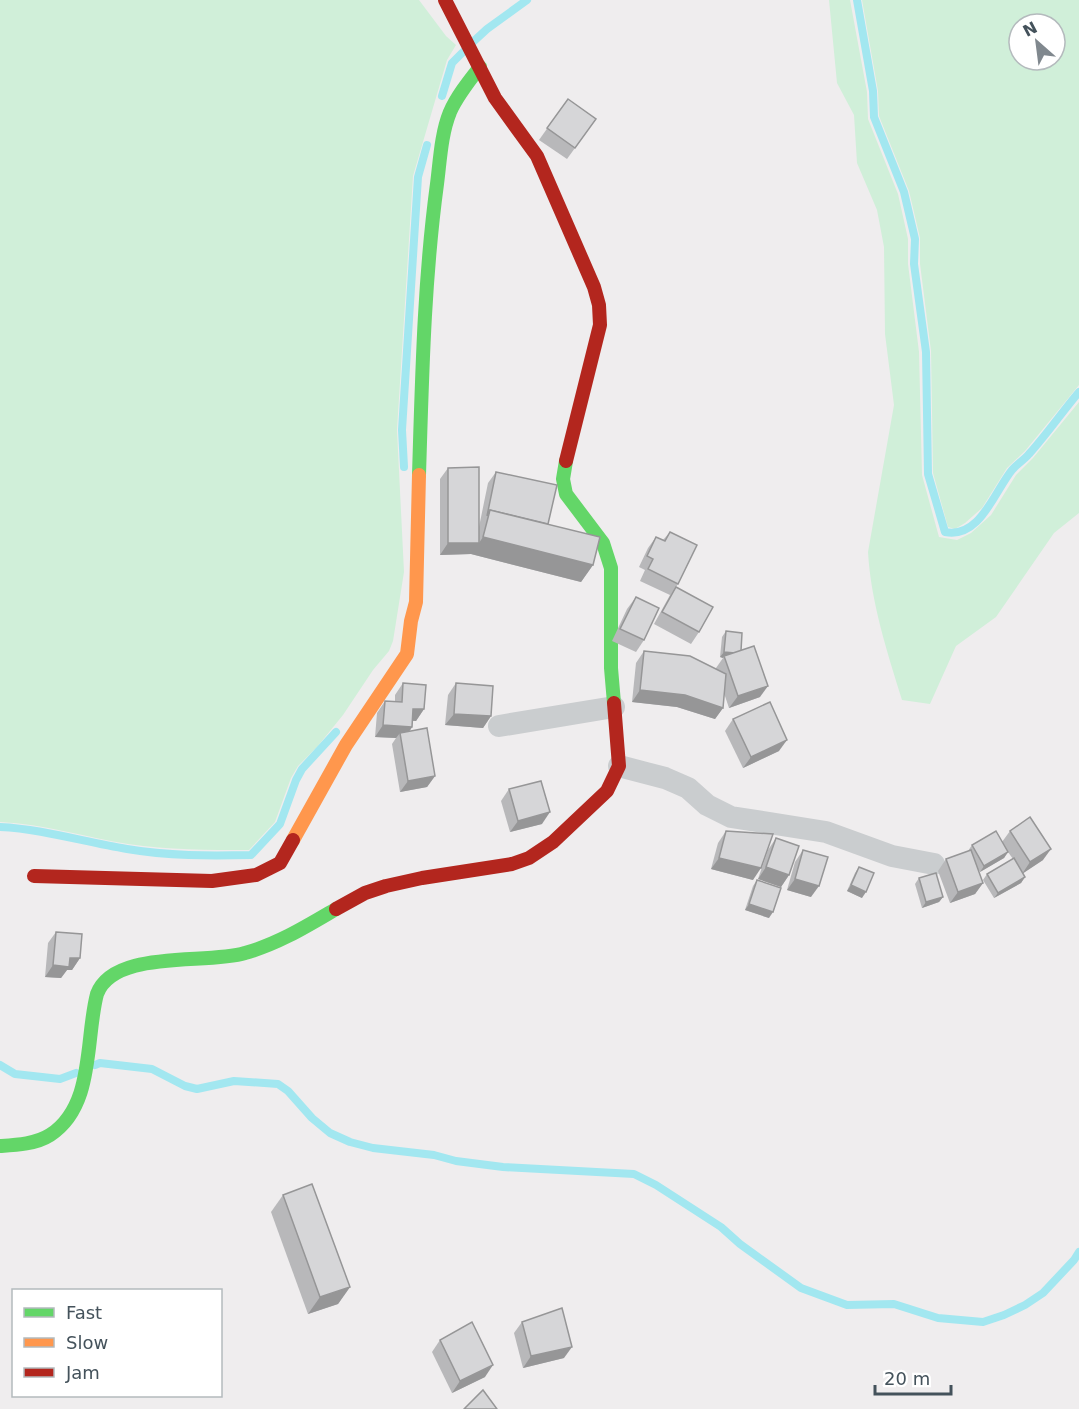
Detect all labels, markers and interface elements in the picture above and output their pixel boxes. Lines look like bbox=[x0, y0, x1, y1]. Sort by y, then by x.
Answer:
north arrow bbox=[1007, 12, 1067, 72]
text: N bbox=[1020, 18, 1041, 41]
legend bbox=[12, 1289, 222, 1397]
text: Fast bbox=[66, 1302, 102, 1323]
text: Slow bbox=[66, 1332, 108, 1353]
scale bar bbox=[875, 1358, 952, 1396]
text: Jam bbox=[65, 1362, 100, 1383]
text: 20 m bbox=[884, 1368, 930, 1389]

